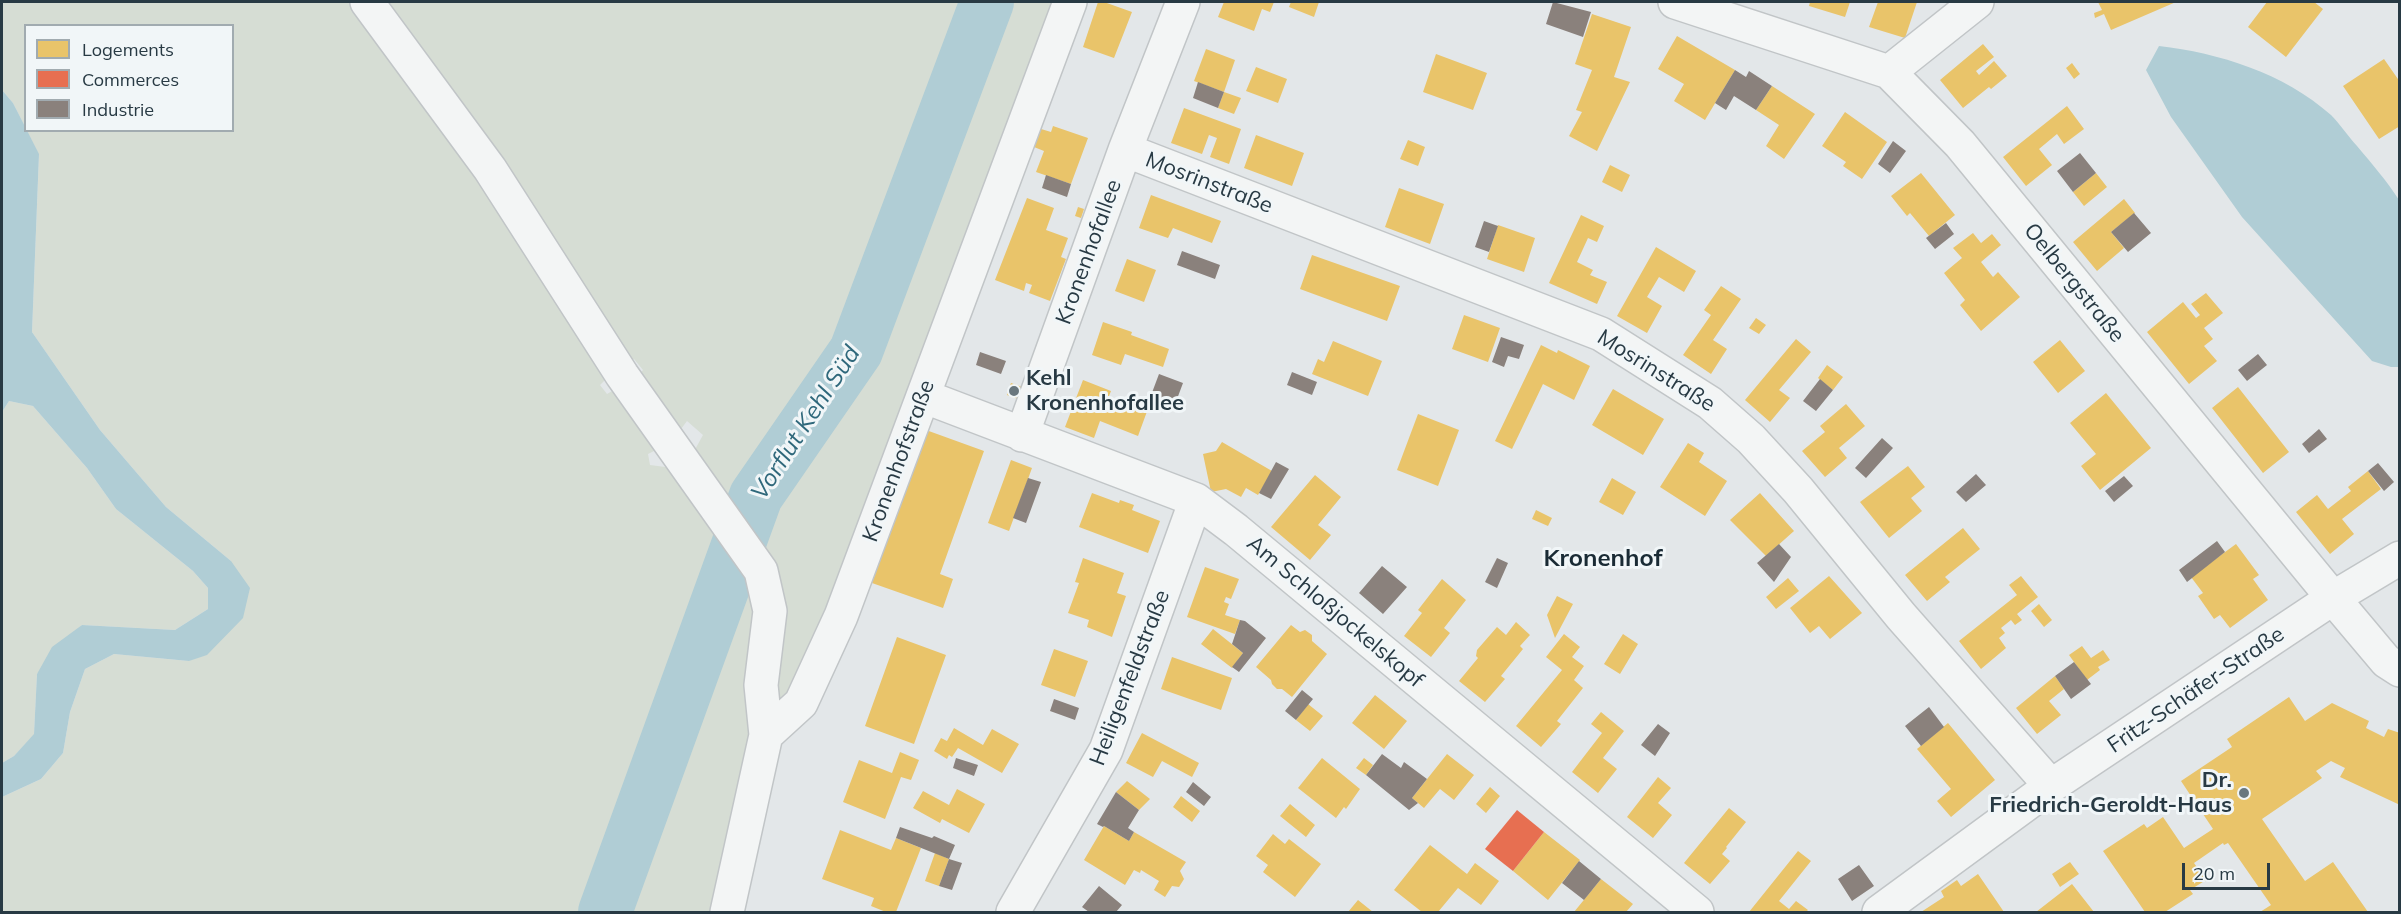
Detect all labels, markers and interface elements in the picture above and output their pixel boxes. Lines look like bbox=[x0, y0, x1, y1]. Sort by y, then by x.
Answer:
legend bbox=[24, 24, 234, 132]
text: Logements bbox=[82, 38, 174, 61]
text: Commerces bbox=[82, 68, 179, 91]
text: Industrie bbox=[82, 98, 154, 121]
street label: Mosrinstraße bbox=[1142, 147, 1276, 219]
street label: Kronenhofallee bbox=[1051, 176, 1127, 328]
street label: Oelbergstraße bbox=[2018, 218, 2130, 348]
street label: Mosrinstraße bbox=[1592, 324, 1720, 418]
water label: Vorflut Kehl Süd bbox=[745, 341, 867, 505]
place label: Kehl Kronenhofallee bbox=[1026, 365, 1184, 416]
street label: Kronenhofstraße bbox=[857, 376, 941, 546]
marker: Kehl Kronenhofallee bbox=[1007, 384, 1021, 398]
street label: Am Schloßjockelskopf bbox=[1241, 530, 1429, 694]
district label: Kronenhof bbox=[1544, 545, 1662, 573]
street label: Heiligenfeldstraße bbox=[1084, 587, 1176, 769]
street label: Fritz-Schäfer-Straße bbox=[2103, 621, 2289, 759]
place label: Dr. Friedrich-Geroldt-Haus bbox=[1989, 767, 2232, 818]
marker: Dr. Friedrich-Geroldt-Haus bbox=[2237, 786, 2251, 800]
scale bar bbox=[2185, 851, 2274, 889]
text: 20 m bbox=[2193, 862, 2235, 885]

